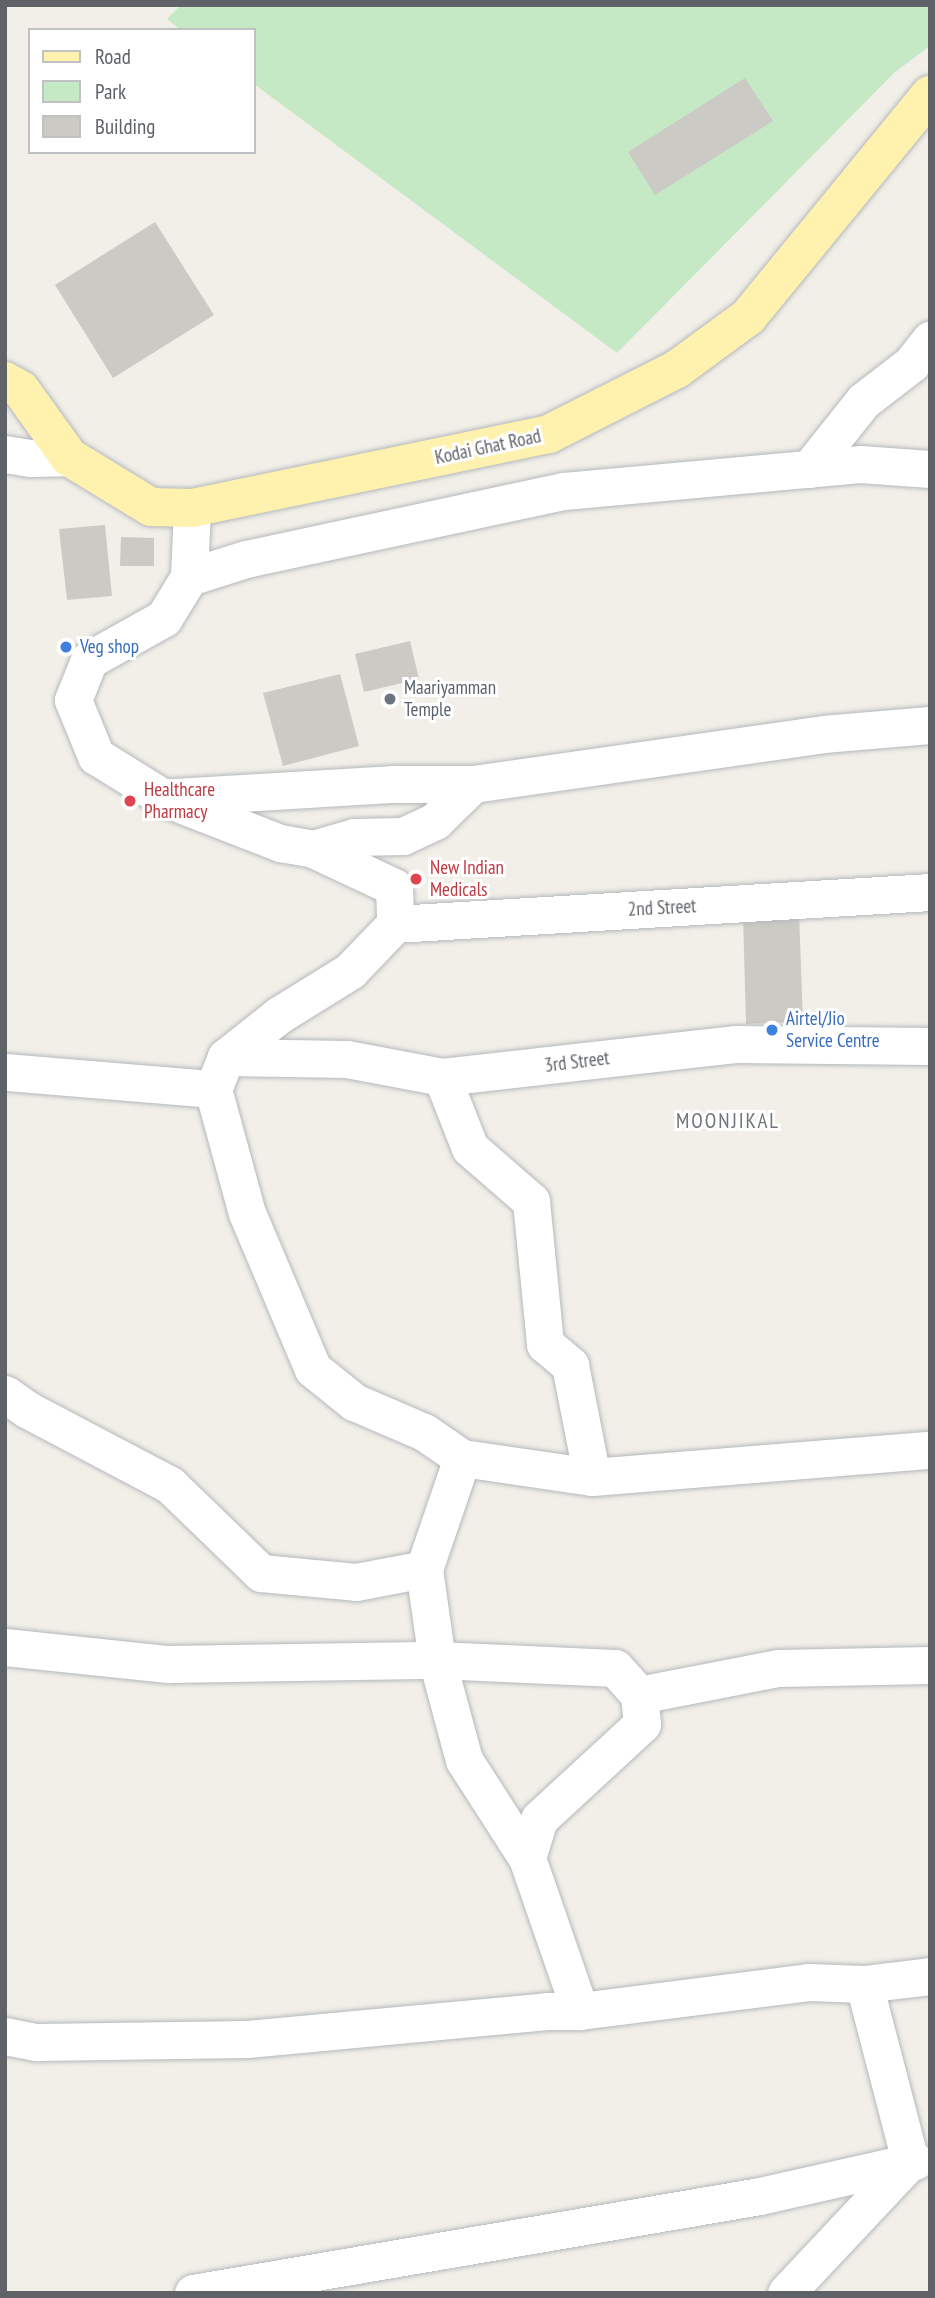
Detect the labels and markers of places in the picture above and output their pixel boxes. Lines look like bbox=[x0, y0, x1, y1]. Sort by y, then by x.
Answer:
place label: Veg shop bbox=[80, 636, 139, 658]
marker: Veg shop bbox=[58, 639, 74, 655]
place label: Maariyamman Temple bbox=[404, 677, 496, 721]
marker: Maariyamman Temple bbox=[382, 691, 398, 707]
place label: Healthcare Pharmacy bbox=[144, 779, 215, 823]
marker: Healthcare Pharmacy bbox=[122, 793, 138, 809]
place label: New Indian Medicals bbox=[430, 857, 504, 901]
marker: New Indian Medicals bbox=[408, 871, 424, 887]
place label: Airtel/Jio Service Centre bbox=[786, 1008, 880, 1052]
marker: Airtel/Jio Service Centre bbox=[764, 1022, 780, 1038]

